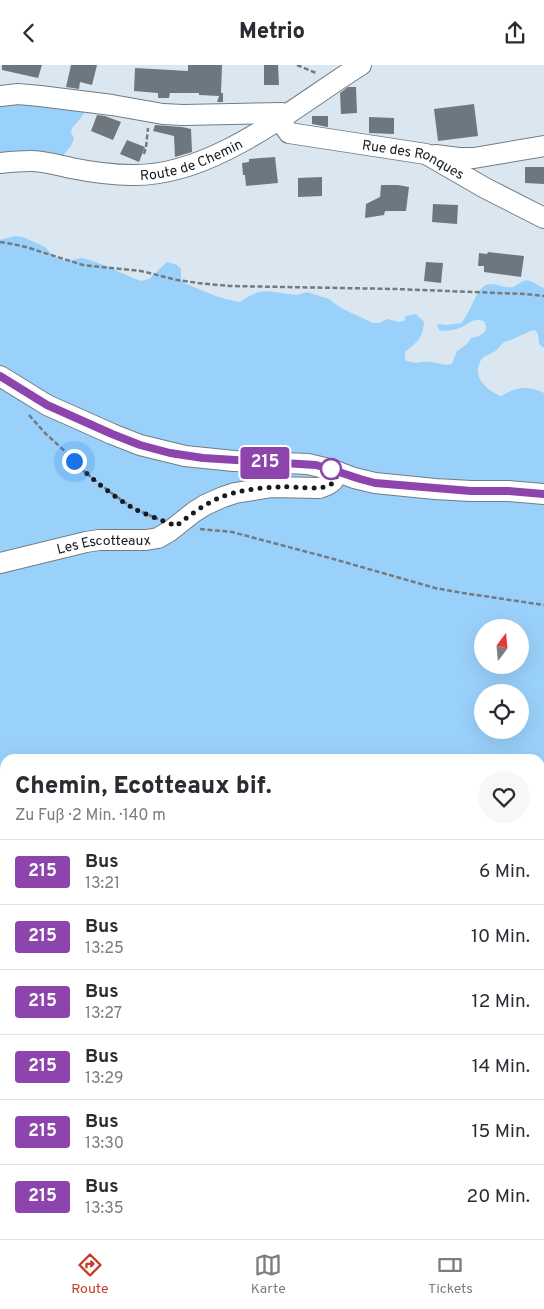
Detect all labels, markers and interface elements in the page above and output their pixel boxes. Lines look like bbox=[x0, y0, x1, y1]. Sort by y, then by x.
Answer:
icon: back bbox=[15, 19, 43, 47]
text: Metrio bbox=[239, 19, 305, 46]
icon: share bbox=[501, 19, 529, 47]
street label: Route de Chemin bbox=[140, 136, 246, 185]
street label: Rue des Ronques bbox=[361, 137, 467, 184]
line badge: 215 bbox=[236, 447, 294, 479]
your location bbox=[62, 449, 87, 474]
text: 215 bbox=[250, 451, 280, 474]
unlabelled marker bbox=[320, 458, 342, 480]
street label: Les Escotteaux bbox=[55, 532, 152, 559]
north arrow bbox=[474, 619, 529, 674]
map controls bbox=[474, 619, 529, 739]
button: locate bbox=[474, 684, 529, 739]
button: heart bbox=[478, 771, 530, 823]
text: Chemin, Ecotteaux bif. bbox=[15, 772, 272, 802]
text: Zu Fuß · 2 Min. · 140 m bbox=[15, 806, 166, 826]
text: Bus bbox=[85, 850, 119, 874]
text: 215 bbox=[28, 860, 57, 883]
text: 6 Min. bbox=[479, 860, 530, 884]
text: 13:21 bbox=[85, 874, 120, 894]
text: Bus bbox=[85, 915, 119, 939]
text: 215 bbox=[28, 925, 57, 948]
text: 10 Min. bbox=[471, 925, 530, 949]
text: 13:25 bbox=[85, 939, 124, 959]
text: Bus bbox=[85, 980, 119, 1004]
text: 215 bbox=[28, 990, 57, 1013]
text: 12 Min. bbox=[472, 990, 530, 1014]
text: 13:27 bbox=[85, 1004, 122, 1024]
text: Bus bbox=[85, 1045, 119, 1069]
text: 215 bbox=[28, 1055, 57, 1078]
text: 14 Min. bbox=[472, 1055, 530, 1079]
text: 13:29 bbox=[85, 1069, 124, 1089]
text: Bus bbox=[85, 1110, 119, 1134]
text: 215 bbox=[28, 1120, 57, 1143]
text: 15 Min. bbox=[471, 1120, 530, 1144]
text: 13:30 bbox=[85, 1134, 124, 1154]
text: Bus bbox=[85, 1175, 119, 1199]
text: 215 bbox=[28, 1185, 57, 1208]
text: 20 Min. bbox=[467, 1185, 530, 1209]
text: 13:35 bbox=[85, 1199, 124, 1219]
tab: Route bbox=[71, 1251, 108, 1298]
tab: Karte bbox=[251, 1251, 286, 1298]
tab: Tickets bbox=[428, 1251, 473, 1298]

